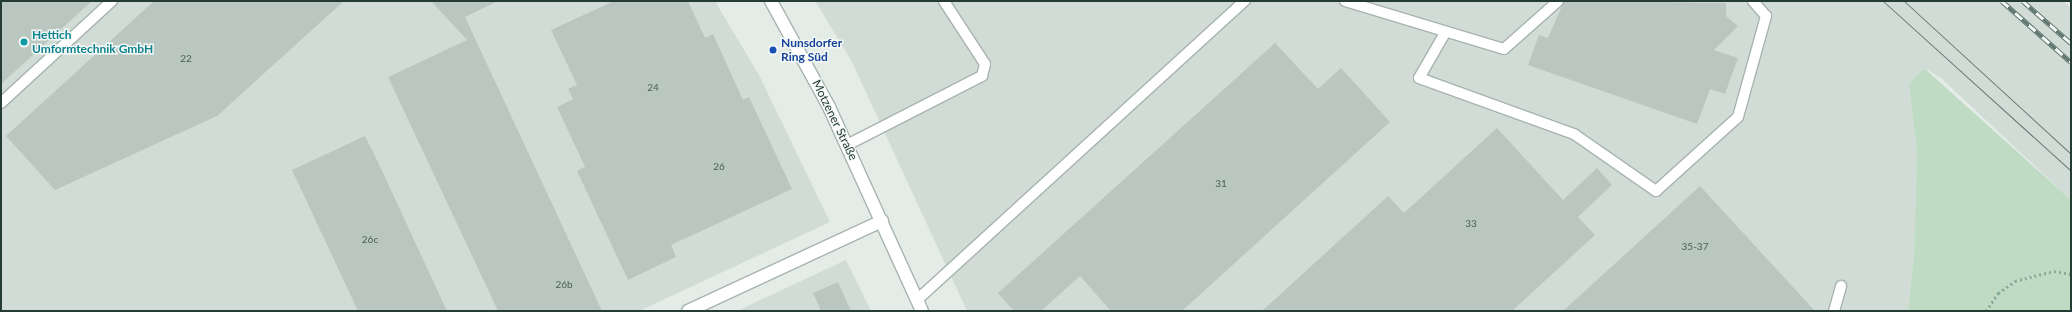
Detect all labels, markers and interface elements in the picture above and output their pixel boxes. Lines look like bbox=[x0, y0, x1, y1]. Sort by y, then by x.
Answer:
place label: Hettich Umformtechnik GmbH bbox=[32, 28, 153, 56]
place label: Nunsdorfer Ring Süd bbox=[781, 36, 842, 64]
marker: Hettich Umformtechnik GmbH bbox=[19, 37, 29, 47]
marker: Nunsdorfer Ring Süd bbox=[768, 45, 778, 55]
house number: 22 bbox=[180, 53, 192, 65]
street label: Motzener Straße bbox=[809, 77, 861, 163]
house number: 24 bbox=[647, 82, 659, 94]
house number: 26 bbox=[713, 161, 725, 173]
house number: 31 bbox=[1215, 178, 1227, 190]
house number: 33 bbox=[1465, 218, 1477, 230]
house number: 26c bbox=[362, 234, 378, 246]
house number: 35-37 bbox=[1682, 241, 1708, 253]
house number: 26b bbox=[555, 279, 573, 291]

